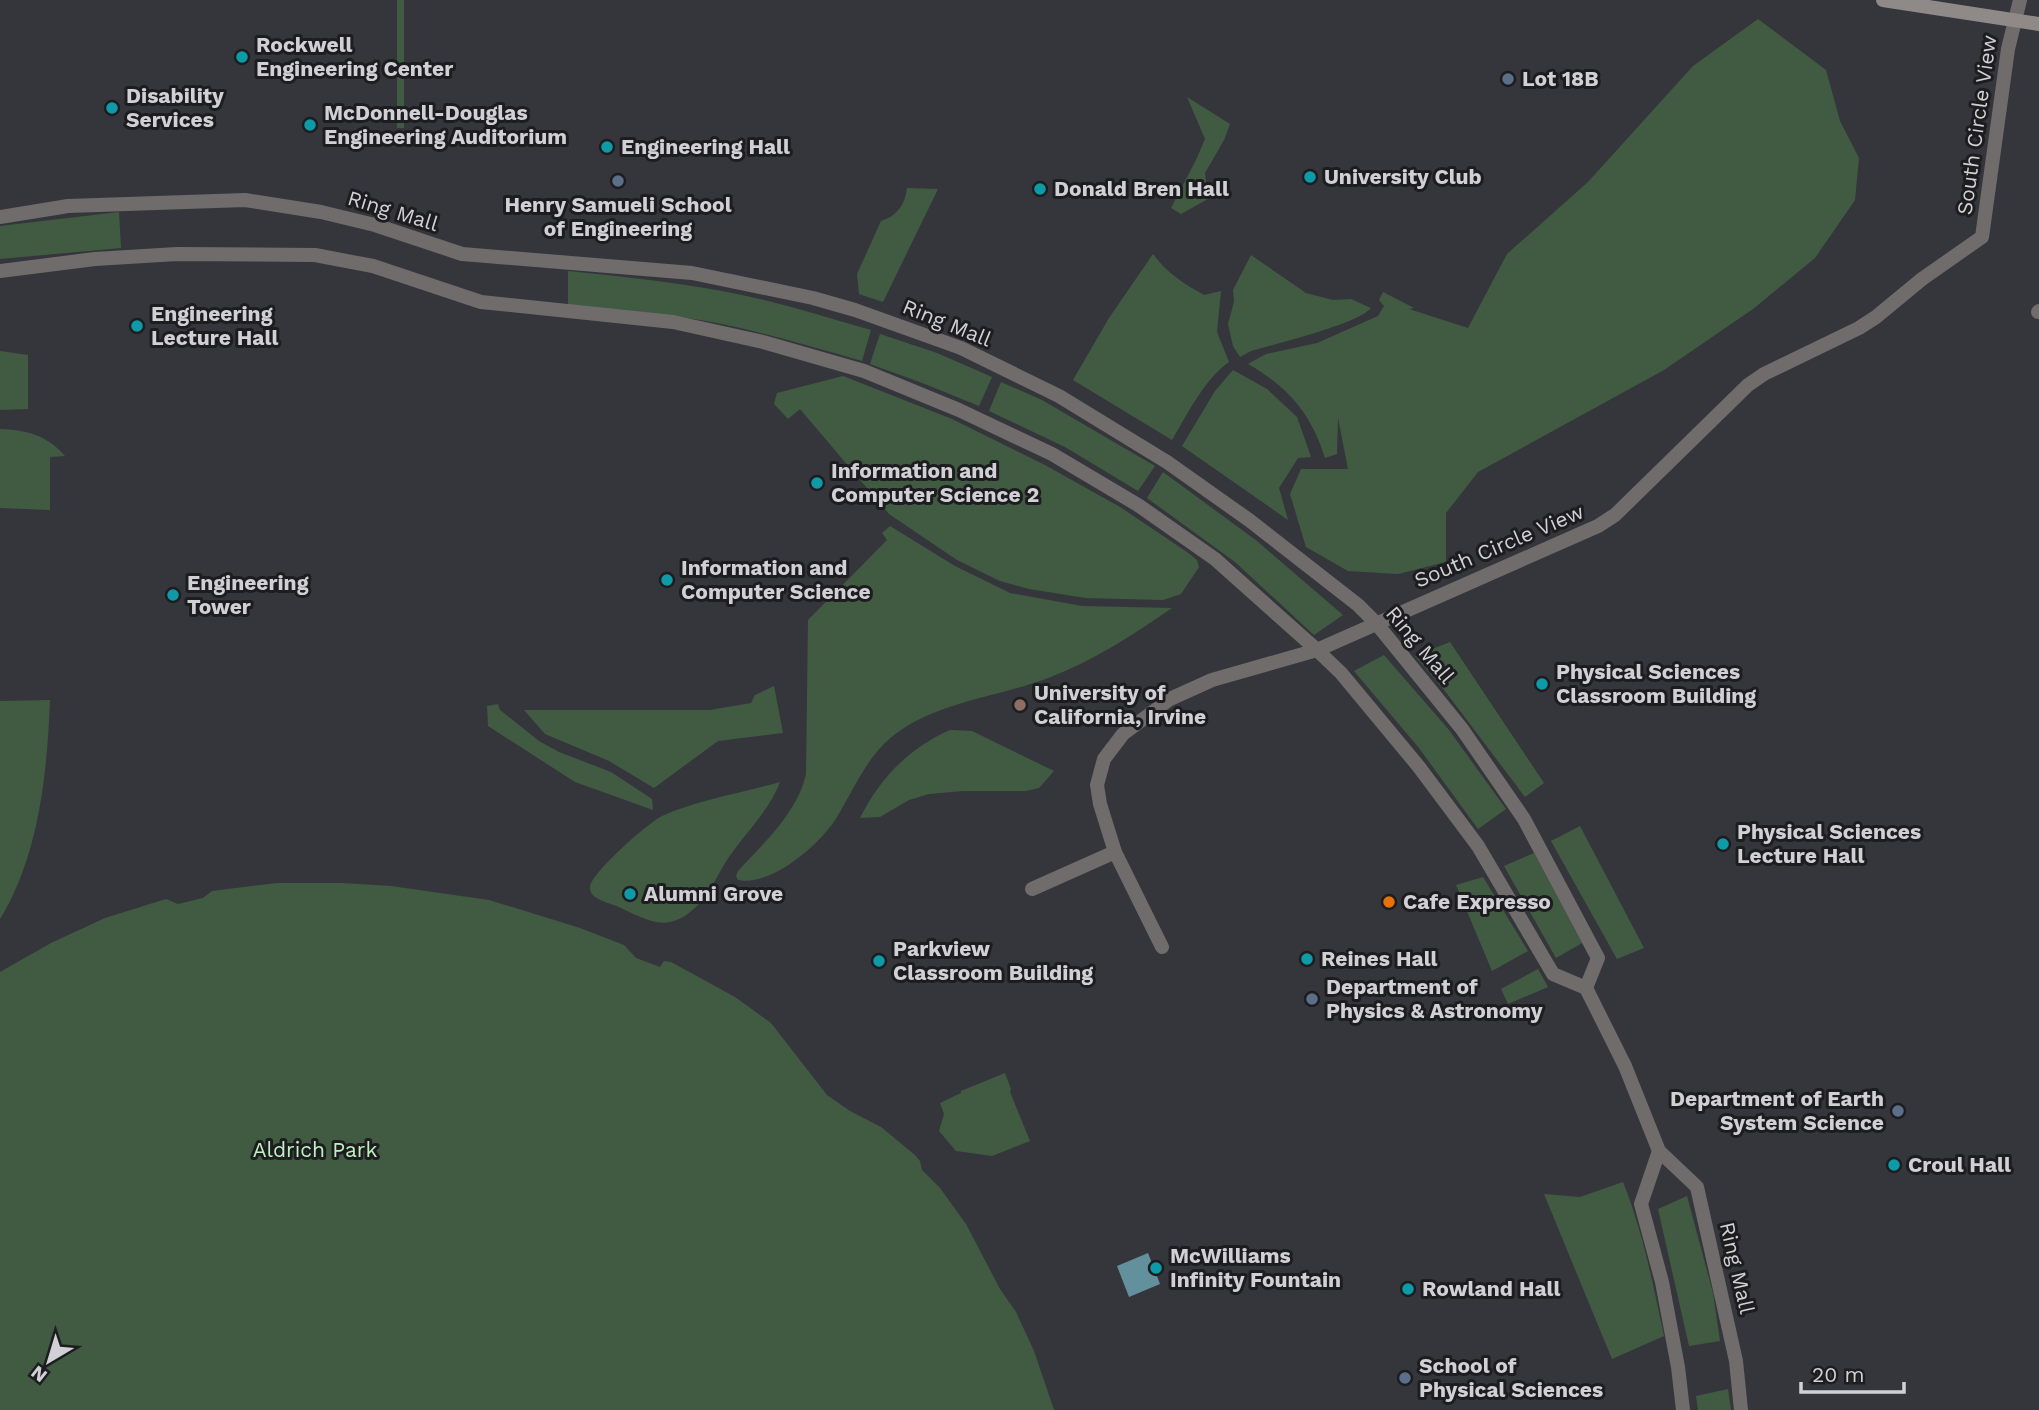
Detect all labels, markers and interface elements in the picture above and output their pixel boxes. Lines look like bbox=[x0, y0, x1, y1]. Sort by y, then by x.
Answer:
place label: Rockwell Engineering Center bbox=[256, 32, 453, 81]
street label: South Circle View bbox=[1951, 33, 2002, 217]
marker: Rockwell Engineering Center bbox=[234, 49, 250, 65]
place label: Lot 18B bbox=[1522, 66, 1599, 91]
marker: Lot 18B bbox=[1500, 71, 1516, 87]
place label: Disability Services bbox=[126, 83, 224, 132]
marker: Disability Services bbox=[104, 100, 120, 116]
place label: McDonnell-Douglas Engineering Auditorium bbox=[324, 100, 567, 149]
marker: McDonnell-Douglas Engineering Auditorium bbox=[302, 117, 318, 133]
place label: Engineering Hall bbox=[621, 134, 790, 159]
marker: Engineering Hall bbox=[599, 139, 615, 155]
place label: University Club bbox=[1324, 164, 1482, 189]
marker: University Club bbox=[1302, 169, 1318, 185]
marker: Henry Samueli School of Engineering bbox=[610, 173, 626, 189]
place label: Donald Bren Hall bbox=[1054, 176, 1229, 201]
marker: Donald Bren Hall bbox=[1032, 181, 1048, 197]
street label: Ring Mall bbox=[345, 185, 442, 236]
place label: Henry Samueli School of Engineering bbox=[504, 192, 732, 241]
street label: Ring Mall bbox=[899, 293, 996, 352]
place label: Engineering Lecture Hall bbox=[151, 301, 278, 350]
marker: Engineering Lecture Hall bbox=[129, 318, 145, 334]
place label: Information and Computer Science 2 bbox=[831, 458, 1039, 507]
marker: Information and Computer Science 2 bbox=[809, 475, 825, 491]
street label: South Circle View bbox=[1410, 499, 1587, 593]
place label: Information and Computer Science bbox=[681, 555, 871, 604]
place label: Engineering Tower bbox=[187, 570, 309, 619]
marker: Information and Computer Science bbox=[659, 572, 675, 588]
marker: Engineering Tower bbox=[165, 587, 181, 603]
street label: Ring Mall bbox=[1381, 601, 1460, 689]
place label: Physical Sciences Classroom Building bbox=[1556, 659, 1756, 708]
marker: Physical Sciences Classroom Building bbox=[1534, 676, 1550, 692]
place label: University of California, Irvine bbox=[1034, 680, 1206, 729]
marker: University of California, Irvine bbox=[1012, 697, 1028, 713]
place label: Physical Sciences Lecture Hall bbox=[1737, 819, 1921, 868]
marker: Physical Sciences Lecture Hall bbox=[1715, 836, 1731, 852]
place label: Alumni Grove bbox=[644, 881, 783, 906]
marker: Alumni Grove bbox=[622, 886, 638, 902]
place label: Cafe Expresso bbox=[1403, 889, 1551, 914]
marker: Cafe Expresso bbox=[1381, 894, 1397, 910]
place label: Parkview Classroom Building bbox=[893, 936, 1093, 985]
place label: Reines Hall bbox=[1321, 946, 1438, 971]
marker: Reines Hall bbox=[1299, 951, 1315, 967]
marker: Parkview Classroom Building bbox=[871, 953, 887, 969]
place label: Department of Physics & Astronomy bbox=[1326, 974, 1543, 1023]
marker: Department of Physics & Astronomy bbox=[1304, 991, 1320, 1007]
place label: Department of Earth System Science bbox=[1670, 1086, 1884, 1135]
marker: Department of Earth System Science bbox=[1890, 1103, 1906, 1119]
park label: Aldrich Park bbox=[253, 1137, 377, 1162]
place label: Croul Hall bbox=[1908, 1152, 2011, 1177]
marker: Croul Hall bbox=[1886, 1157, 1902, 1173]
street label: Ring Mall bbox=[1715, 1220, 1760, 1317]
place label: McWilliams Infinity Fountain bbox=[1170, 1243, 1341, 1292]
marker: McWilliams Infinity Fountain bbox=[1148, 1260, 1164, 1276]
place label: Rowland Hall bbox=[1422, 1276, 1560, 1301]
marker: Rowland Hall bbox=[1400, 1281, 1416, 1297]
north arrow bbox=[14, 1326, 84, 1396]
scale bar bbox=[1801, 1350, 1904, 1394]
place label: School of Physical Sciences bbox=[1419, 1353, 1603, 1402]
text: N bbox=[26, 1361, 51, 1387]
text: 20 m bbox=[1812, 1362, 1864, 1387]
marker: School of Physical Sciences bbox=[1397, 1370, 1413, 1386]

